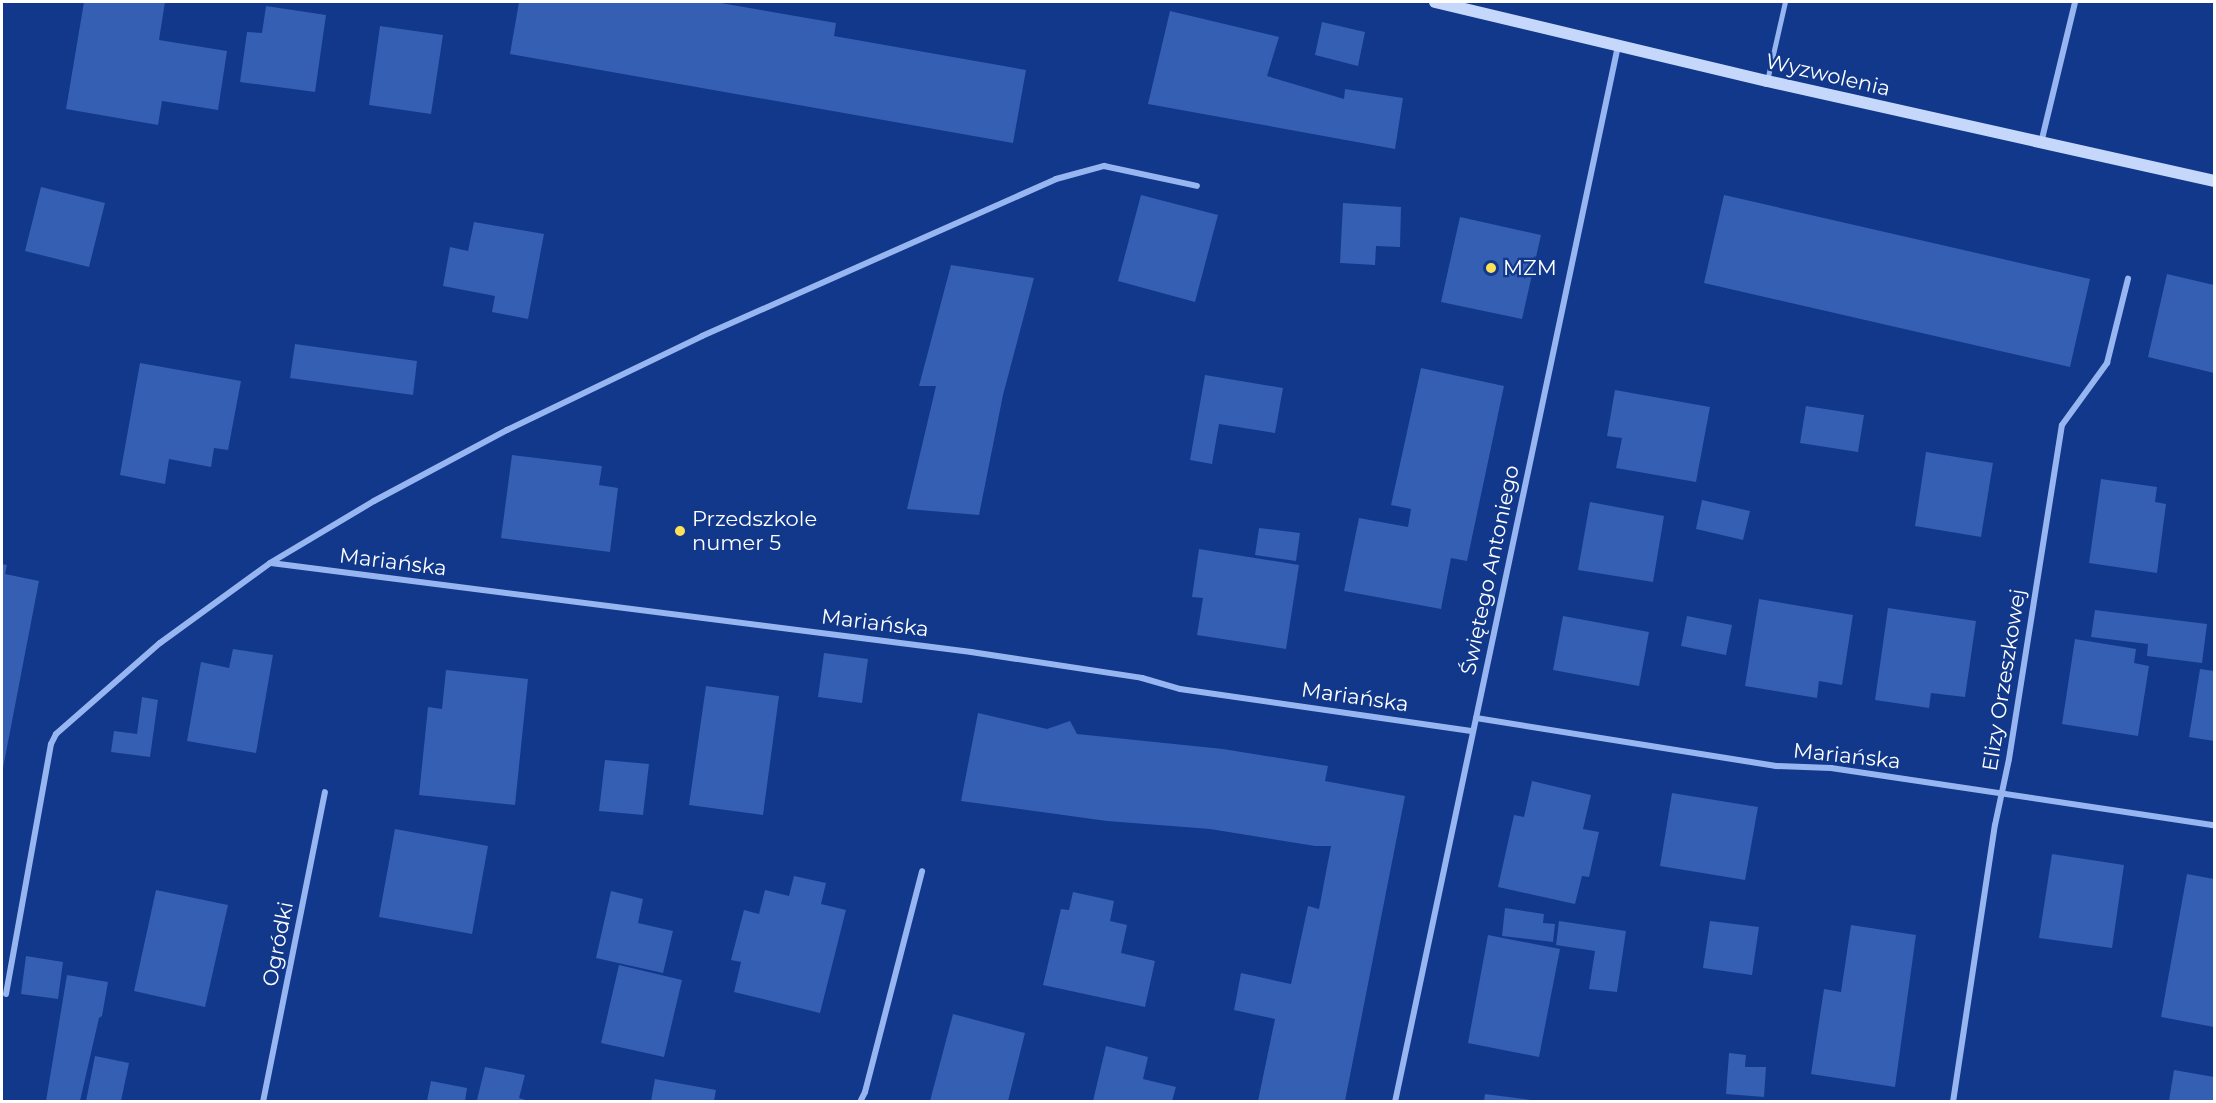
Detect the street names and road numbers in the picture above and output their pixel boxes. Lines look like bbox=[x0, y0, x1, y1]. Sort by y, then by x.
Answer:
street label: Wyzwolenia bbox=[1763, 48, 1893, 102]
street label: Świętego Antoniego bbox=[1455, 463, 1525, 677]
street label: Mariańska bbox=[338, 543, 448, 581]
street label: Elizy Orzeszkowej bbox=[1977, 587, 2031, 773]
street label: Mariańska bbox=[820, 604, 930, 642]
street label: Mariańska bbox=[1300, 677, 1410, 717]
street label: Mariańska bbox=[1792, 738, 1902, 774]
street label: Ogródki bbox=[257, 899, 299, 989]

